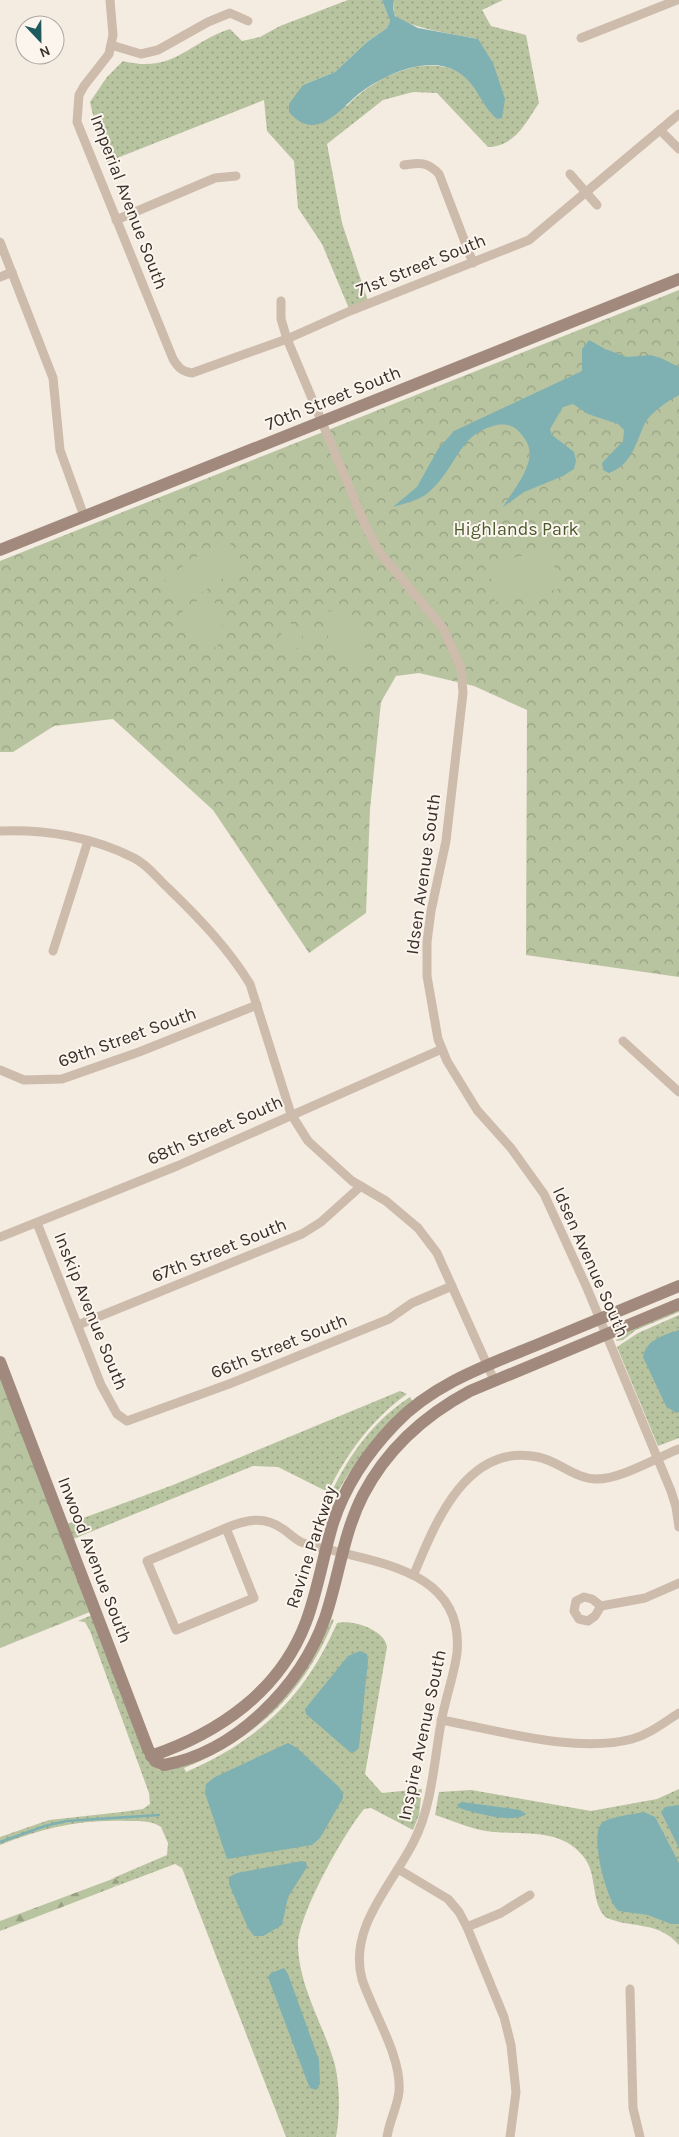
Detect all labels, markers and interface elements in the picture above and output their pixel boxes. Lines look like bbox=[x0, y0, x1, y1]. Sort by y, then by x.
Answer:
north arrow bbox=[15, 15, 65, 65]
text: N bbox=[37, 42, 53, 61]
street label: Imperial Avenue South bbox=[85, 111, 173, 293]
street label: 71st Street South bbox=[353, 229, 489, 301]
street label: 70th Street South bbox=[262, 361, 404, 435]
park label: Highlands Park bbox=[453, 518, 579, 540]
street label: Idsen Avenue South bbox=[401, 792, 445, 956]
street label: 69th Street South bbox=[55, 1002, 199, 1072]
street label: 68th Street South bbox=[144, 1090, 286, 1170]
street label: Idsen Avenue South bbox=[548, 1183, 634, 1341]
street label: 67th Street South bbox=[148, 1213, 290, 1287]
street label: Inskip Avenue South bbox=[49, 1229, 133, 1393]
street label: 66th Street South bbox=[207, 1309, 351, 1383]
street label: Inwood Avenue South bbox=[53, 1474, 137, 1646]
street label: Ravine Parkway bbox=[281, 1482, 341, 1611]
street label: Inspire Avenue South bbox=[393, 1648, 451, 1822]

